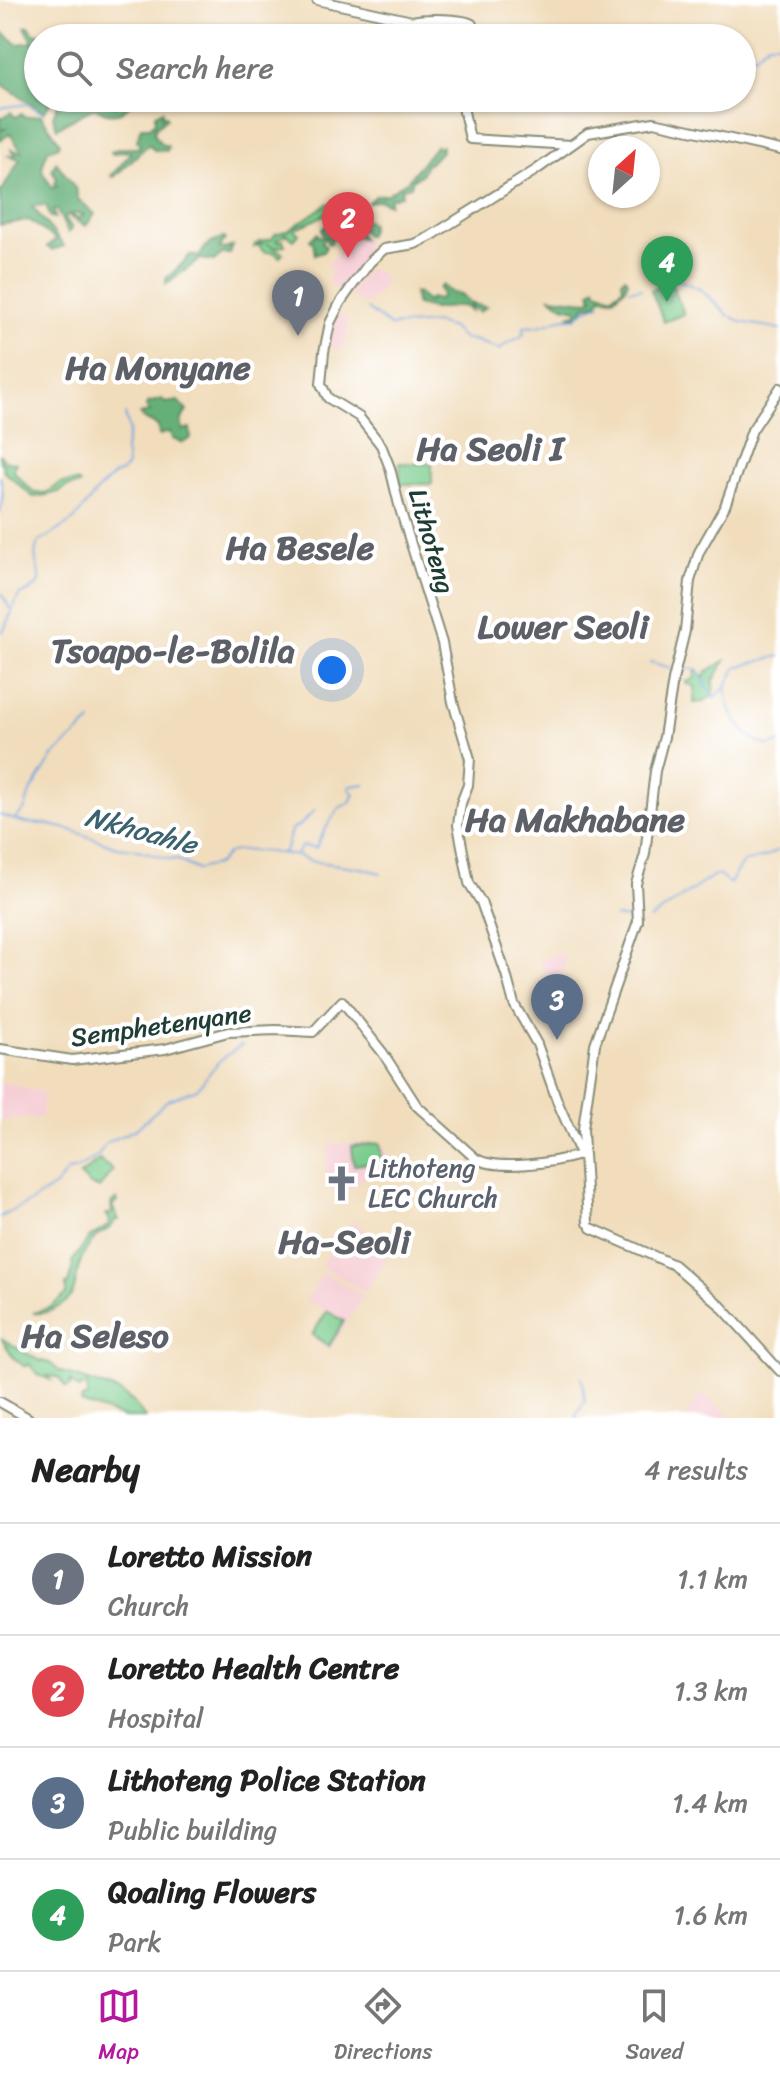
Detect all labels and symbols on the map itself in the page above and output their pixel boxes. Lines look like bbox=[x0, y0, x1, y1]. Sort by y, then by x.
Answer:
north arrow bbox=[588, 136, 660, 208]
pin: 2 bbox=[322, 192, 374, 258]
pin: 4 bbox=[641, 236, 693, 302]
pin: 1 bbox=[272, 270, 324, 336]
district label: Ha Monyane bbox=[65, 338, 251, 398]
district label: Ha Seoli I bbox=[416, 419, 566, 479]
street label: Lithoteng bbox=[395, 483, 469, 599]
district label: Ha Besele bbox=[226, 518, 375, 578]
district label: Lower Seoli bbox=[478, 597, 650, 657]
district label: Tsoapo-le-Bolila bbox=[51, 621, 295, 681]
your location bbox=[312, 650, 352, 690]
district label: Ha Makhabane bbox=[465, 790, 686, 850]
water label: Nkhoahle bbox=[80, 792, 204, 869]
pin: 3 bbox=[531, 974, 583, 1040]
street label: Semphetenyane bbox=[68, 990, 254, 1060]
place label: Lithoteng LEC Church bbox=[368, 1145, 498, 1221]
church icon: Lithoteng LEC Church bbox=[323, 1164, 361, 1202]
district label: Ha-Seoli bbox=[278, 1212, 411, 1272]
district label: Ha Seleso bbox=[21, 1306, 170, 1366]

